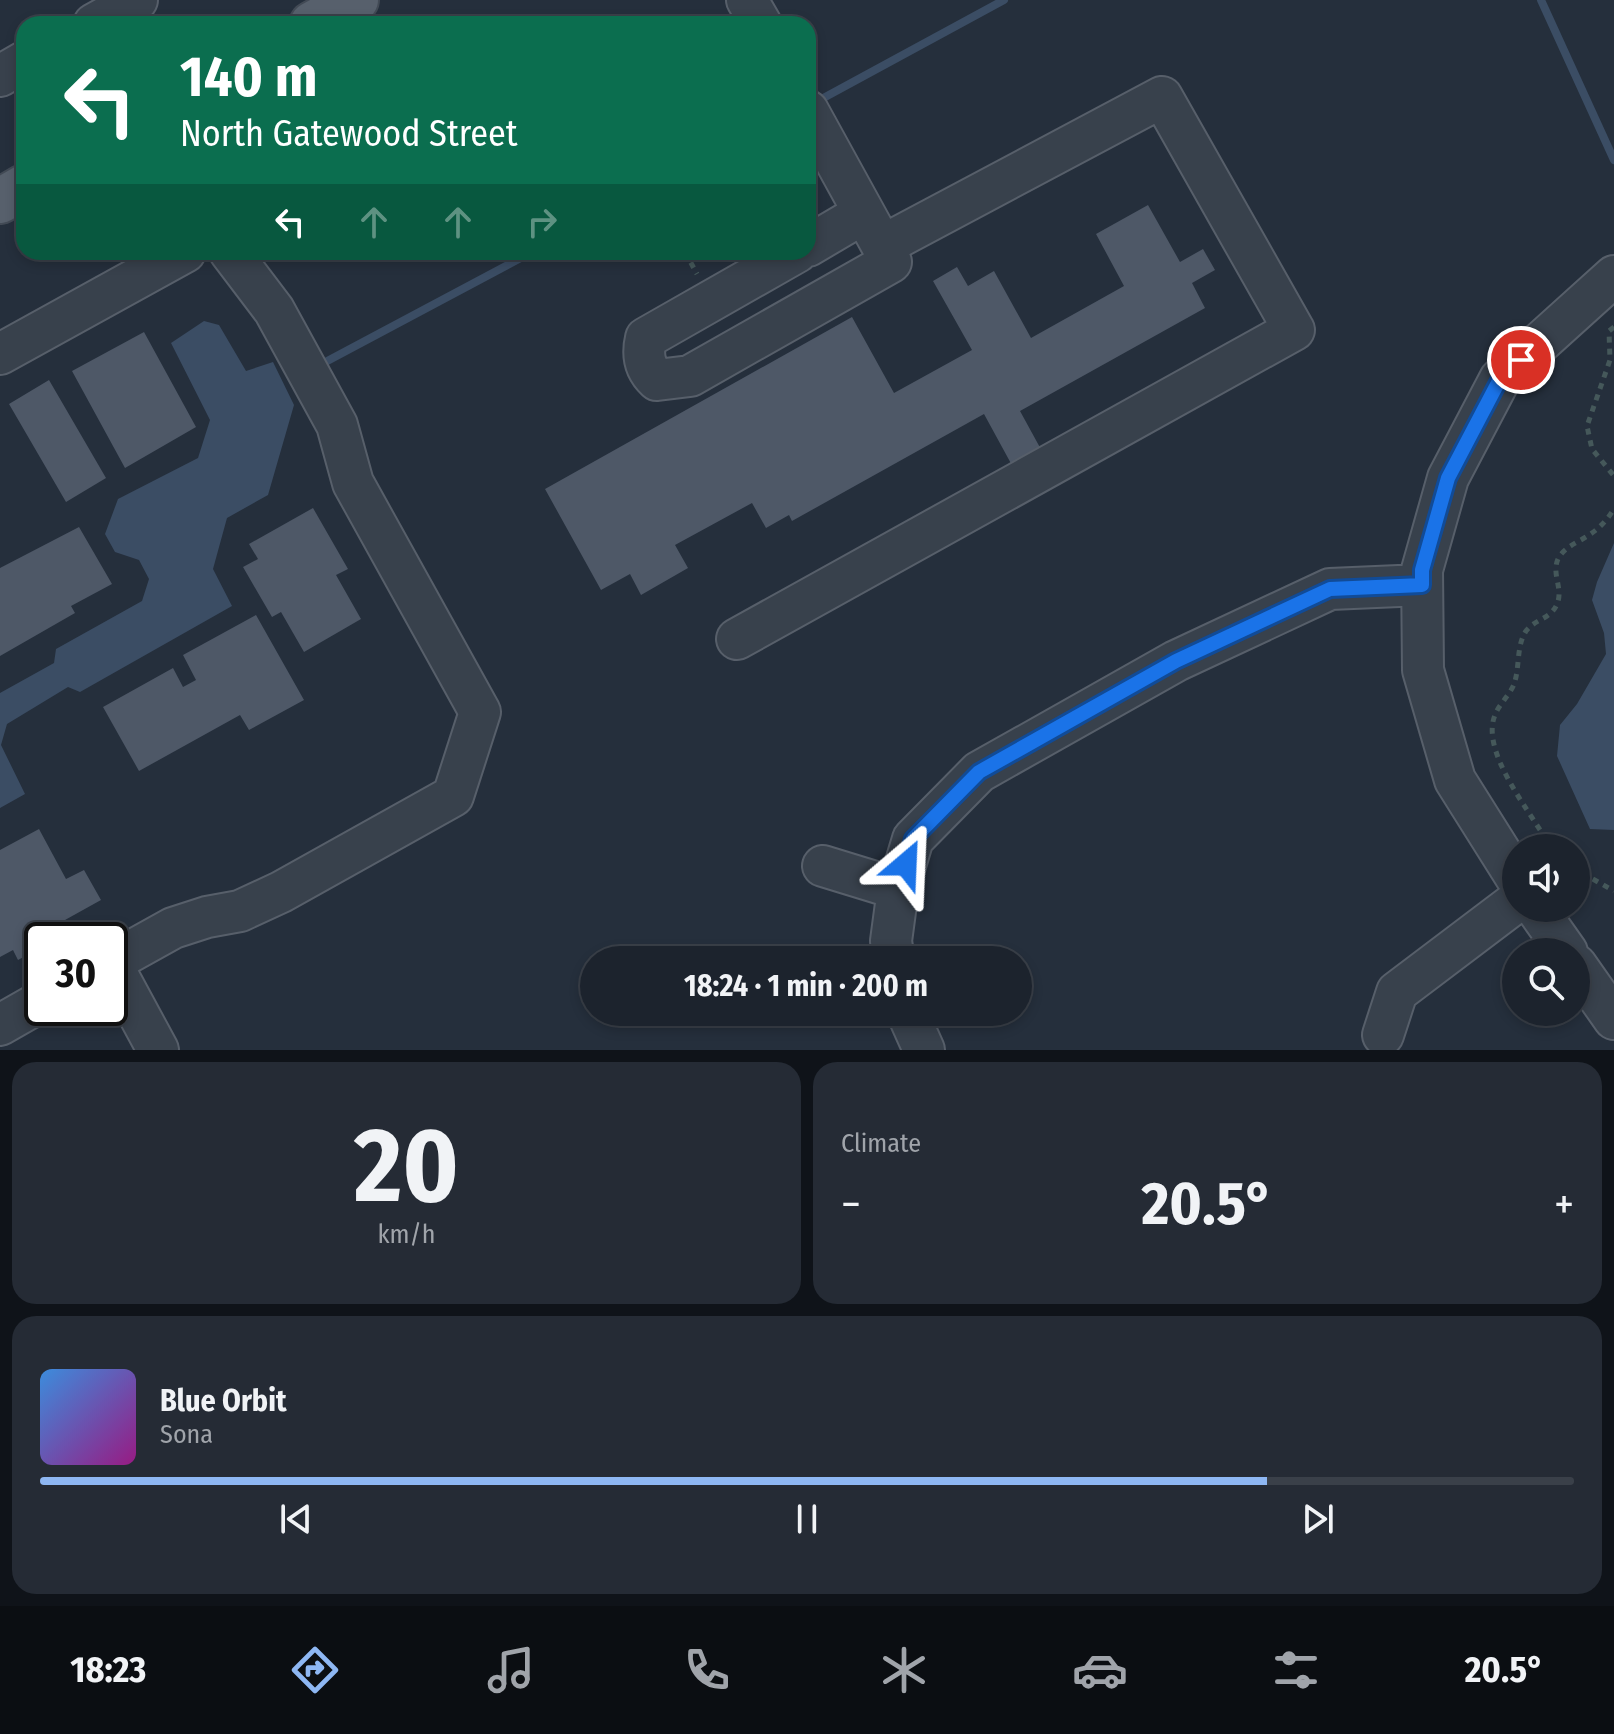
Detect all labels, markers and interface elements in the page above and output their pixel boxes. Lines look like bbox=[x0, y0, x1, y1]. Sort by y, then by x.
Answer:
text: 140 m bbox=[180, 44, 317, 111]
icon: left bbox=[48, 48, 152, 152]
text: North Gatewood Street bbox=[180, 112, 518, 156]
icon: left bbox=[268, 200, 312, 244]
icon: ahead bbox=[352, 200, 396, 244]
icon: ahead bbox=[436, 200, 480, 244]
icon: right bbox=[520, 200, 564, 244]
pin bbox=[1487, 326, 1555, 394]
icon: arrive bbox=[1499, 338, 1543, 382]
position arrow bbox=[864, 822, 948, 906]
map controls bbox=[1502, 834, 1590, 1026]
button: sound bbox=[1502, 834, 1590, 922]
speed limit sign: 30 bbox=[24, 922, 128, 1026]
button: search bbox=[1502, 938, 1590, 1026]
text: 18:24 · 1 min · 200 m bbox=[684, 968, 928, 1004]
text: 20 bbox=[354, 1104, 459, 1229]
text: Climate bbox=[841, 1128, 921, 1159]
text: 20.5° bbox=[1142, 1168, 1273, 1240]
text: − bbox=[841, 1178, 861, 1231]
text: + bbox=[1554, 1178, 1574, 1231]
text: km/h bbox=[378, 1219, 435, 1250]
text: Blue Orbit bbox=[160, 1383, 286, 1419]
text: Sona bbox=[160, 1419, 213, 1450]
icon: previous bbox=[274, 1497, 318, 1541]
icon: pause bbox=[785, 1497, 829, 1541]
icon: next bbox=[1296, 1497, 1340, 1541]
icon: directions bbox=[287, 1642, 343, 1698]
icon: music bbox=[483, 1642, 539, 1698]
icon: phone bbox=[679, 1642, 735, 1698]
icon: climate bbox=[876, 1642, 932, 1698]
icon: car bbox=[1072, 1642, 1128, 1698]
icon: filters bbox=[1268, 1642, 1324, 1698]
text: 18:23 bbox=[70, 1648, 146, 1692]
text: 20.5° bbox=[1465, 1648, 1544, 1692]

